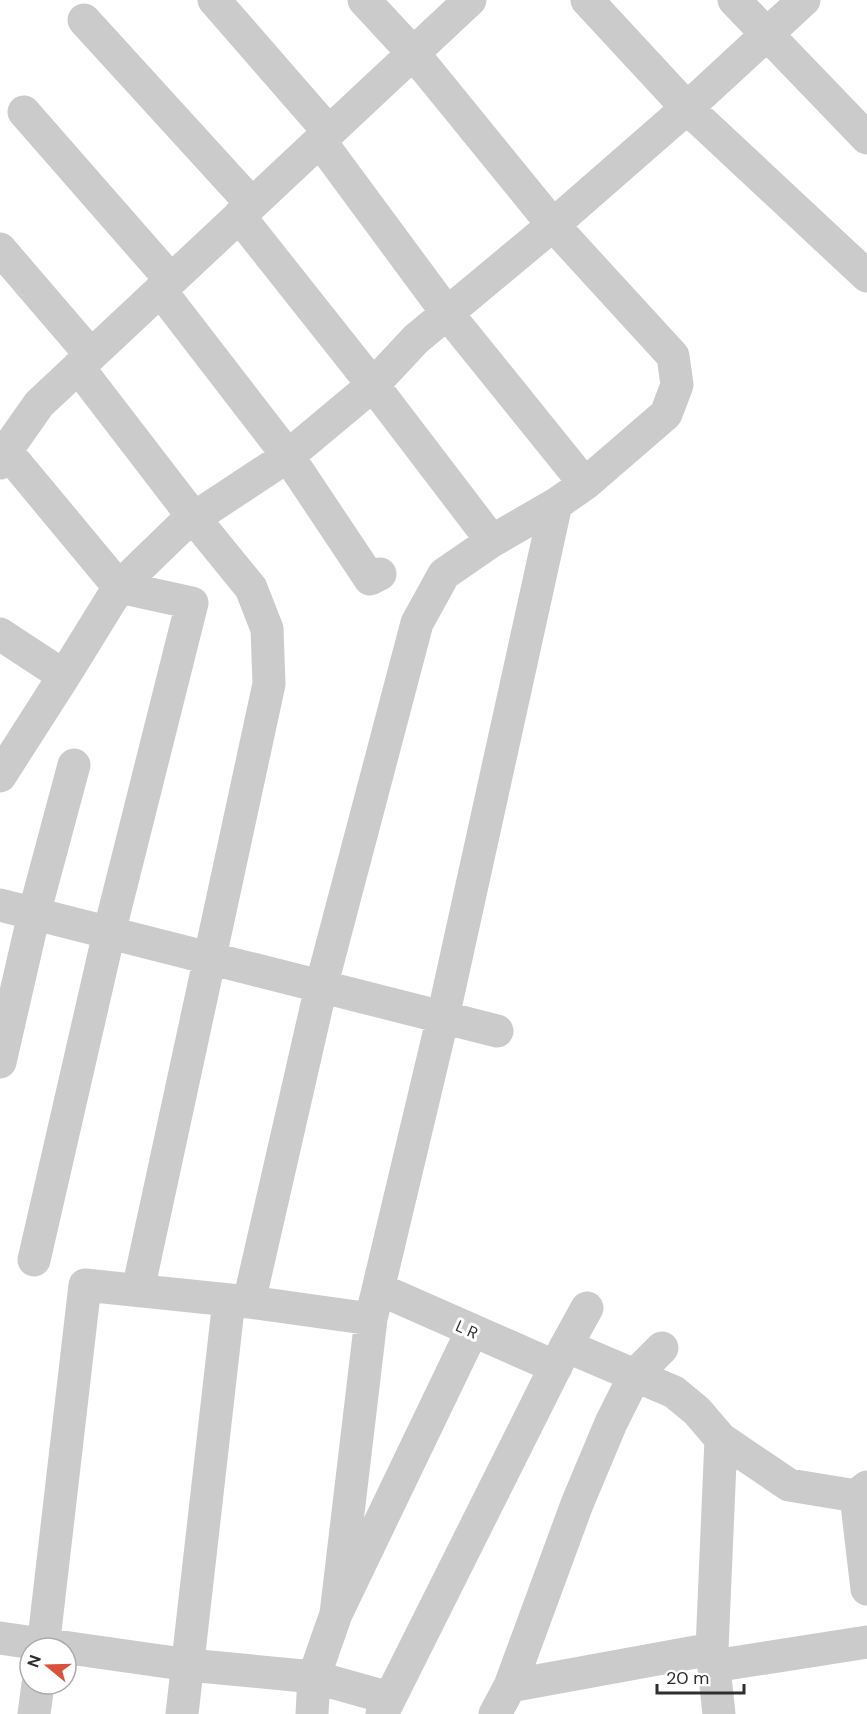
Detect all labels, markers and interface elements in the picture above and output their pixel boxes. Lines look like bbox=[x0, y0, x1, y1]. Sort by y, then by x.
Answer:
street label: L R bbox=[452, 1315, 481, 1344]
north arrow bbox=[18, 1636, 78, 1696]
text: N bbox=[22, 1652, 46, 1670]
scale bar bbox=[657, 1657, 744, 1695]
text: 20 m bbox=[666, 1666, 709, 1690]

